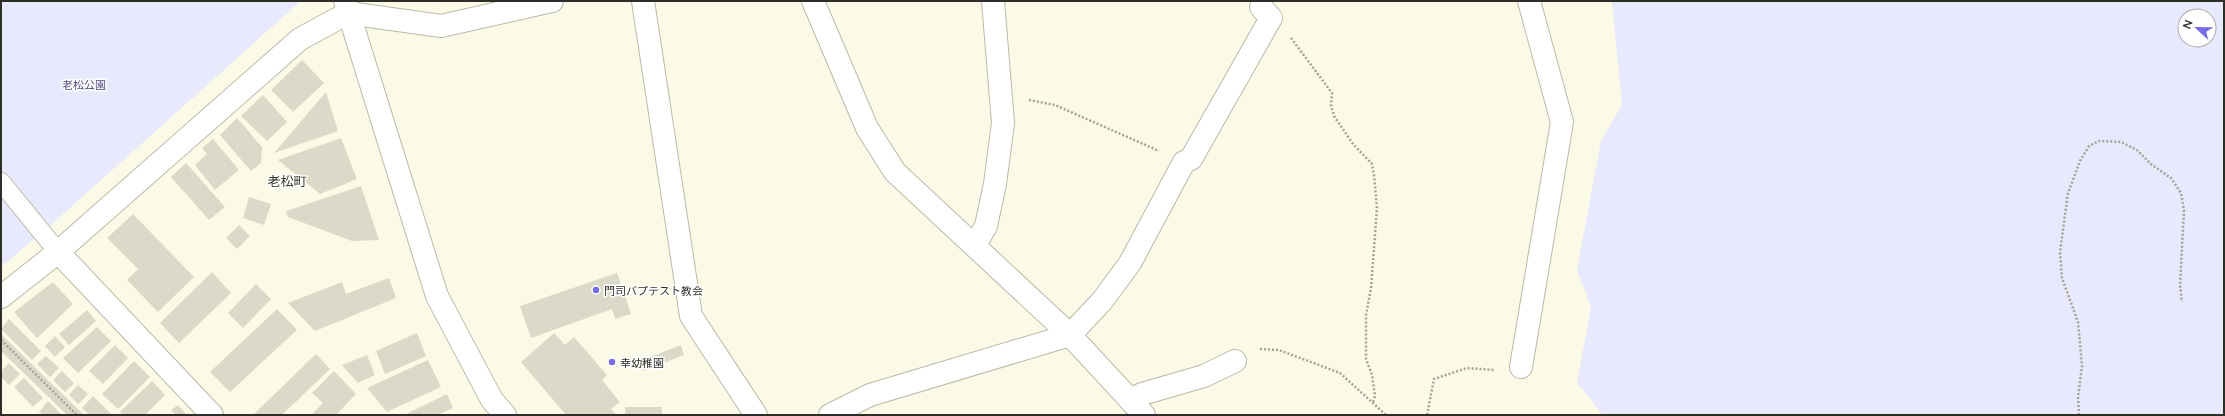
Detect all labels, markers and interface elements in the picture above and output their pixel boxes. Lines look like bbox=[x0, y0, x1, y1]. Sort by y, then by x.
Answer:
north arrow bbox=[2177, 8, 2217, 48]
text: N bbox=[2180, 18, 2195, 30]
park label: 老松公園 bbox=[62, 78, 106, 91]
district label: 老松町 bbox=[267, 173, 307, 189]
place label: 門司バプテスト教会 bbox=[604, 284, 703, 297]
marker: 門司バプテスト教会 bbox=[591, 285, 601, 295]
place label: 幸幼稚園 bbox=[620, 356, 664, 369]
marker: 幸幼稚園 bbox=[607, 357, 617, 367]

